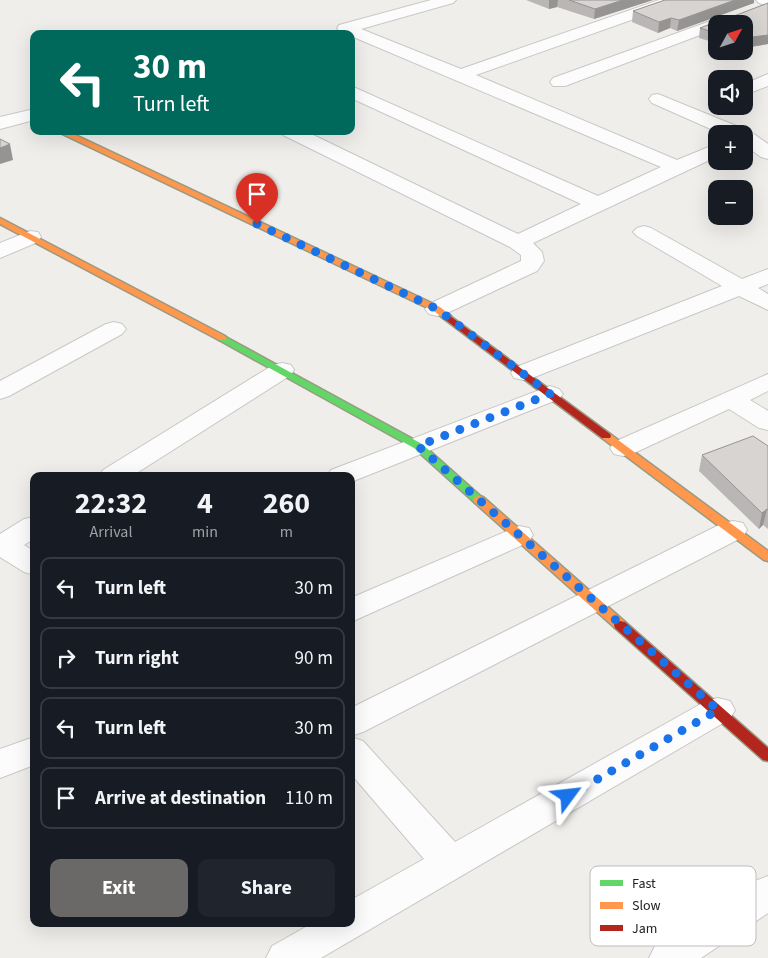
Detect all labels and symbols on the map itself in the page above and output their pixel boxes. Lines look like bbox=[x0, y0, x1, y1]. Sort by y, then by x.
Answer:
north arrow bbox=[708, 15, 752, 60]
pin bbox=[236, 173, 278, 224]
position arrow bbox=[541, 769, 593, 821]
legend bbox=[590, 866, 756, 946]
text: Fast bbox=[632, 874, 656, 894]
text: Slow bbox=[632, 896, 661, 916]
text: Jam bbox=[632, 919, 657, 939]

